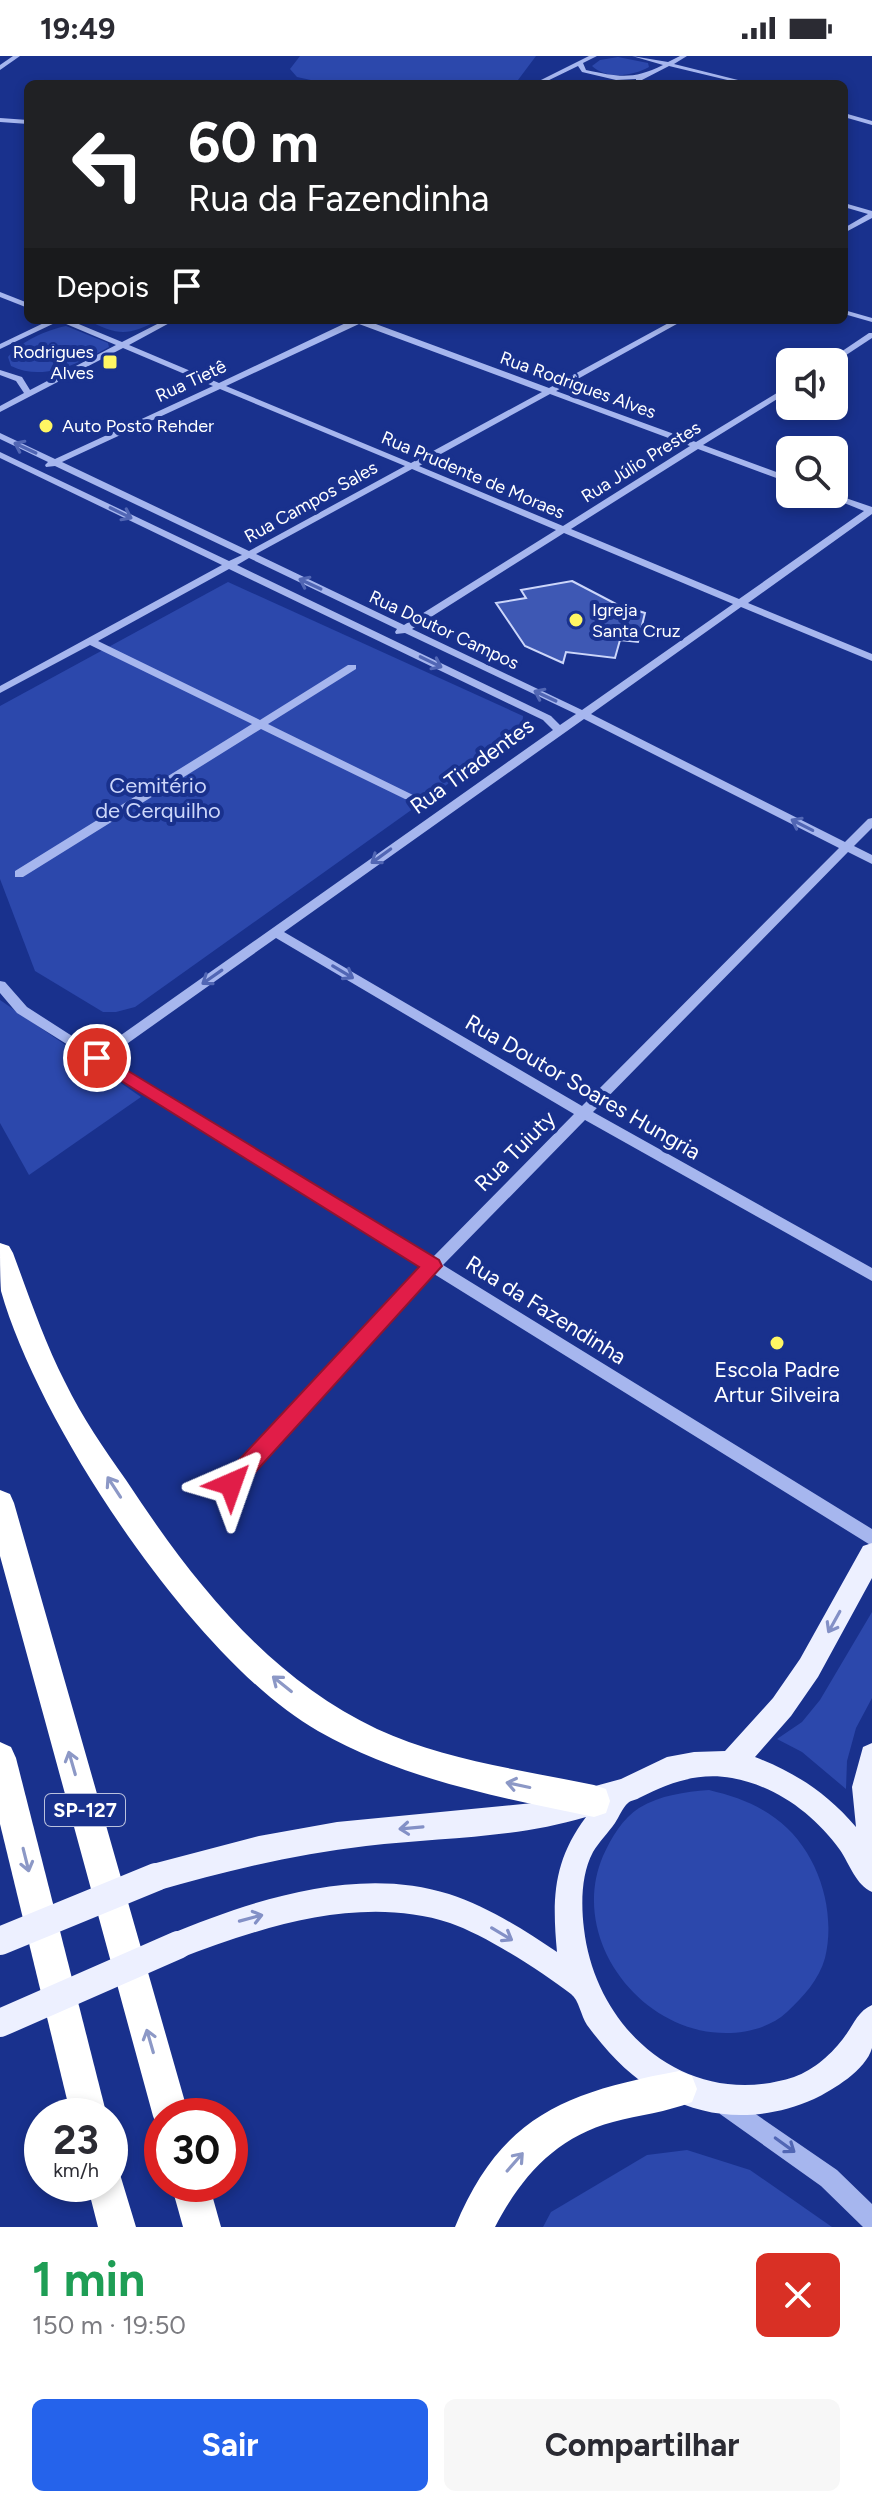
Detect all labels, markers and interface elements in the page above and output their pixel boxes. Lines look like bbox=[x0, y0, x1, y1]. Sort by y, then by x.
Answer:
text: 19:49 bbox=[40, 10, 115, 47]
text: 60 m bbox=[188, 109, 319, 176]
icon: left bbox=[56, 112, 160, 216]
text: Rua da Fazendinha bbox=[188, 177, 489, 220]
icon: arrive bbox=[165, 264, 209, 308]
text: Depois bbox=[56, 268, 149, 305]
place label: Rodrigues Alves bbox=[13, 341, 94, 384]
street label: Rua Rodrigues Alves bbox=[497, 347, 659, 423]
map controls bbox=[776, 348, 848, 508]
button: sound bbox=[776, 348, 848, 420]
marker: Rodrigues Alves bbox=[101, 353, 119, 371]
street label: Rua Tietê bbox=[152, 355, 230, 407]
place label: Auto Posto Rehder bbox=[62, 415, 214, 437]
street label: Rua Júlio Prestes bbox=[577, 416, 705, 508]
marker: Auto Posto Rehder bbox=[37, 417, 55, 435]
street label: Rua Prudente de Moraes bbox=[378, 426, 568, 524]
button: search bbox=[776, 436, 848, 508]
one-way arrow bbox=[13, 440, 37, 455]
street label: Rua Campos Sales bbox=[241, 456, 381, 548]
one-way arrow bbox=[108, 506, 132, 521]
one-way arrow bbox=[298, 576, 322, 591]
street label: Rua Doutor Campos bbox=[366, 586, 522, 674]
place label: Igreja Santa Cruz bbox=[592, 599, 681, 642]
marker: Igreja Santa Cruz bbox=[567, 611, 585, 629]
one-way arrow bbox=[418, 655, 442, 670]
one-way arrow bbox=[533, 688, 557, 703]
street label: Rua Tiradentes bbox=[405, 712, 539, 820]
park label: Cemitério de Cerquilho bbox=[95, 772, 221, 824]
one-way arrow bbox=[791, 817, 815, 832]
one-way arrow bbox=[371, 848, 393, 864]
one-way arrow bbox=[330, 965, 354, 980]
one-way arrow bbox=[201, 969, 223, 985]
street label: Rua Doutor Soares Hungria bbox=[461, 1009, 705, 1165]
pin bbox=[63, 1024, 131, 1092]
icon: arrive bbox=[75, 1036, 119, 1080]
street label: Rua Tuiuty bbox=[469, 1105, 561, 1197]
street label: Rua da Fazendinha bbox=[461, 1250, 631, 1370]
marker: Escola Padre Artur Silveira bbox=[768, 1334, 786, 1352]
place label: Escola Padre Artur Silveira bbox=[714, 1356, 840, 1408]
position arrow bbox=[189, 1442, 273, 1526]
one-way arrow bbox=[106, 1476, 122, 1499]
one-way arrow bbox=[826, 1610, 842, 1633]
one-way arrow bbox=[272, 1675, 293, 1693]
one-way arrow bbox=[64, 1751, 79, 1777]
one-way arrow bbox=[505, 1777, 531, 1792]
road number: SP-127 bbox=[45, 1794, 125, 1826]
one-way arrow bbox=[398, 1821, 425, 1836]
one-way arrow bbox=[19, 1847, 34, 1873]
one-way arrow bbox=[237, 1910, 263, 1925]
one-way arrow bbox=[490, 1926, 513, 1942]
one-way arrow bbox=[141, 2028, 156, 2054]
speed limit sign: 30 bbox=[144, 2098, 248, 2202]
text: 23 bbox=[53, 2116, 99, 2164]
one-way arrow bbox=[773, 2137, 795, 2153]
one-way arrow bbox=[506, 2152, 524, 2172]
text: km/h bbox=[53, 2158, 99, 2182]
text: 1 min bbox=[32, 2250, 145, 2308]
button: close bbox=[756, 2253, 840, 2337]
text: 150 m · 19:50 bbox=[32, 2309, 186, 2341]
button: Sair bbox=[32, 2399, 428, 2491]
button: Compartilhar bbox=[444, 2399, 840, 2491]

